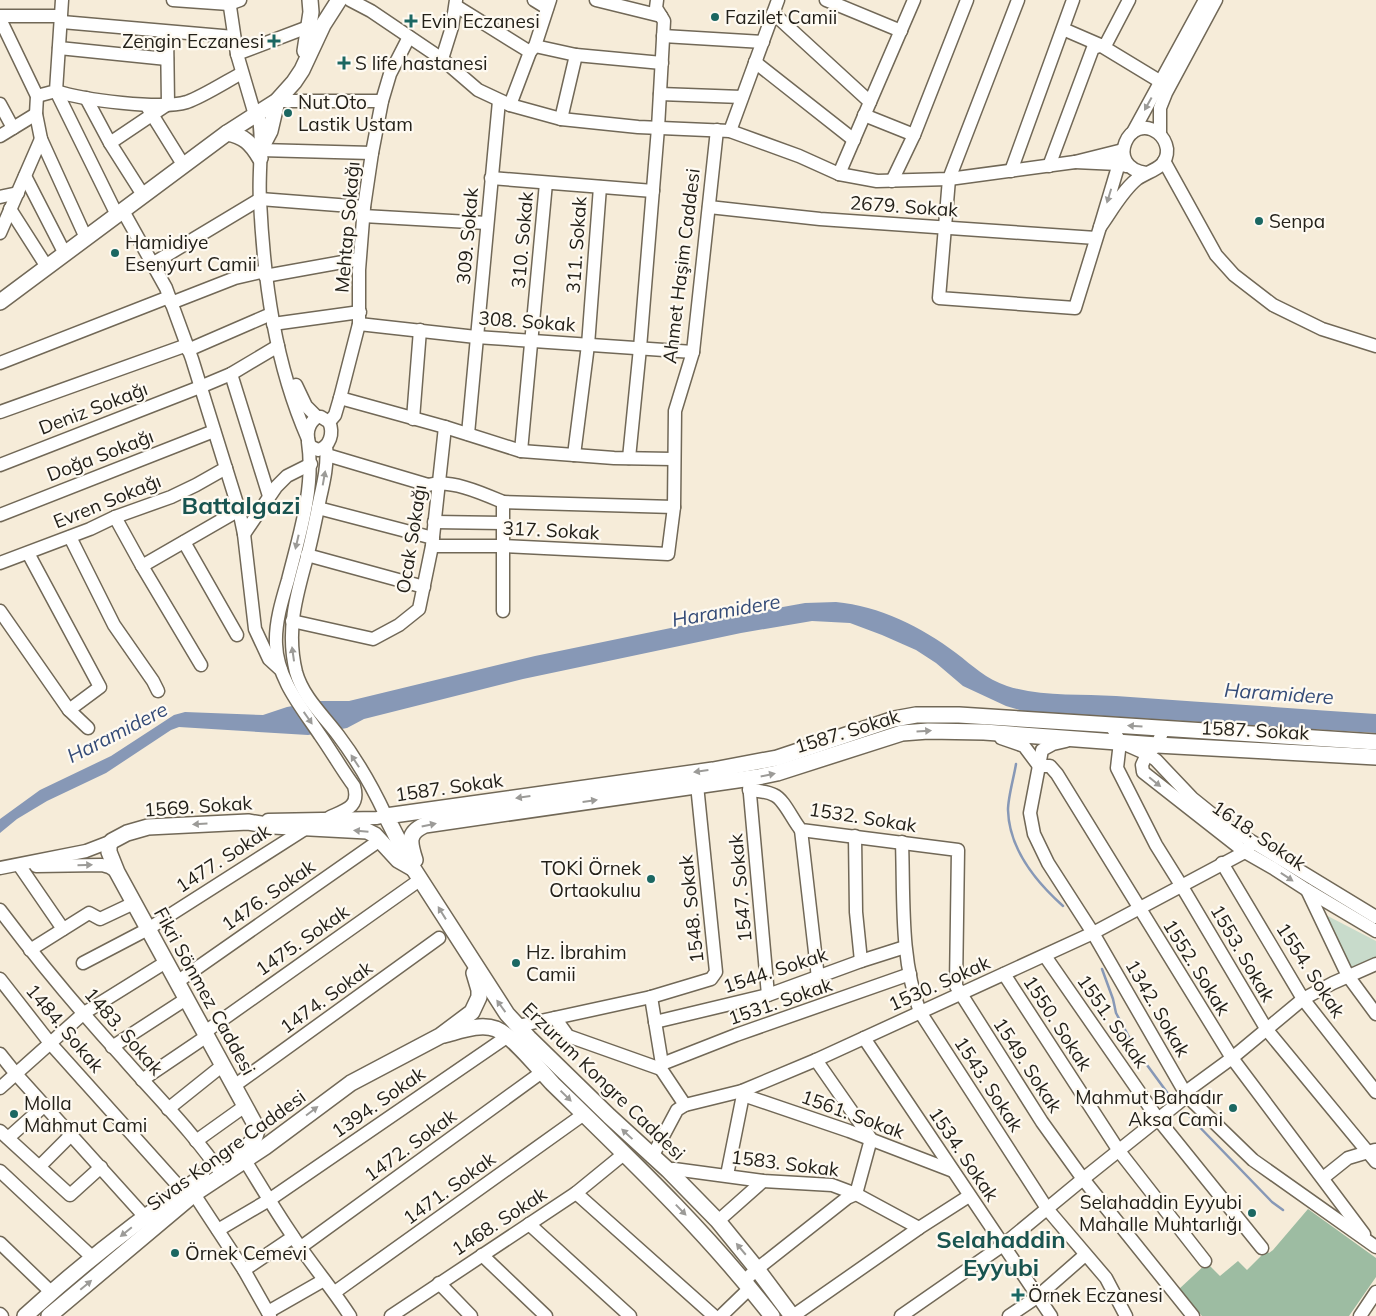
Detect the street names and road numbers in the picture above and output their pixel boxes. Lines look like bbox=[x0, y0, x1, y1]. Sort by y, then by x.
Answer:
street label: Mehtap Sokağı bbox=[329, 160, 365, 294]
street label: Ahmet Haşim Caddesi bbox=[657, 167, 705, 365]
street label: 309. Sokak bbox=[451, 186, 483, 285]
street label: 310. Sokak bbox=[506, 190, 538, 289]
street label: 2679. Sokak bbox=[849, 190, 959, 222]
street label: 311. Sokak bbox=[561, 196, 591, 294]
street label: 308. Sokak bbox=[478, 306, 576, 336]
street label: Deniz Sokağı bbox=[35, 376, 151, 440]
street label: Doğa Sokağı bbox=[43, 424, 157, 486]
street label: Evren Sokağı bbox=[50, 469, 164, 533]
street label: Ocak Sokağı bbox=[391, 483, 431, 595]
street label: 317. Sokak bbox=[502, 515, 600, 545]
street label: 1587. Sokak bbox=[792, 704, 903, 758]
street label: 1587. Sokak bbox=[1200, 715, 1310, 745]
street label: 1587. Sokak bbox=[394, 768, 505, 806]
street label: 1569. Sokak bbox=[143, 790, 253, 822]
street label: 1618. Sokak bbox=[1207, 795, 1311, 875]
street label: 1532. Sokak bbox=[808, 797, 919, 837]
street label: 1477. Sokak bbox=[171, 818, 275, 898]
street label: 1547. Sokak bbox=[723, 833, 757, 943]
street label: 1476. Sokak bbox=[217, 854, 319, 936]
street label: 1548. Sokak bbox=[673, 854, 709, 964]
street label: 1475. Sokak bbox=[251, 899, 353, 981]
street label: 1553. Sokak bbox=[1205, 900, 1281, 1006]
street label: Fikri Sönmez Caddesi bbox=[149, 903, 261, 1079]
street label: 1552. Sokak bbox=[1158, 915, 1236, 1020]
street label: 1554. Sokak bbox=[1271, 918, 1351, 1022]
street label: 1544. Sokak bbox=[720, 942, 830, 998]
street label: 1530. Sokak bbox=[885, 950, 994, 1016]
street label: 1474. Sokak bbox=[275, 955, 377, 1039]
street label: 1342. Sokak bbox=[1120, 955, 1196, 1061]
street label: 1551. Sokak bbox=[1072, 970, 1154, 1072]
street label: 1550. Sokak bbox=[1018, 971, 1098, 1075]
street label: 1531. Sokak bbox=[725, 972, 835, 1030]
street label: 1484. Sokak bbox=[21, 979, 109, 1077]
street label: 1483. Sokak bbox=[79, 982, 169, 1080]
street label: Erzurum Kongre Caddesi bbox=[518, 997, 690, 1165]
street label: 1549. Sokak bbox=[988, 1013, 1068, 1117]
street label: 1543. Sokak bbox=[949, 1032, 1029, 1136]
street label: 1394. Sokak bbox=[327, 1061, 429, 1143]
street label: Sivas Kongre Caddesi bbox=[142, 1084, 310, 1216]
street label: 1561. Sokak bbox=[798, 1084, 908, 1144]
street label: 1534. Sokak bbox=[924, 1102, 1004, 1206]
street label: 1472. Sokak bbox=[359, 1103, 461, 1187]
street label: 1583. Sokak bbox=[730, 1144, 840, 1182]
street label: 1471. Sokak bbox=[398, 1146, 500, 1230]
street label: 1468. Sokak bbox=[447, 1181, 551, 1261]

